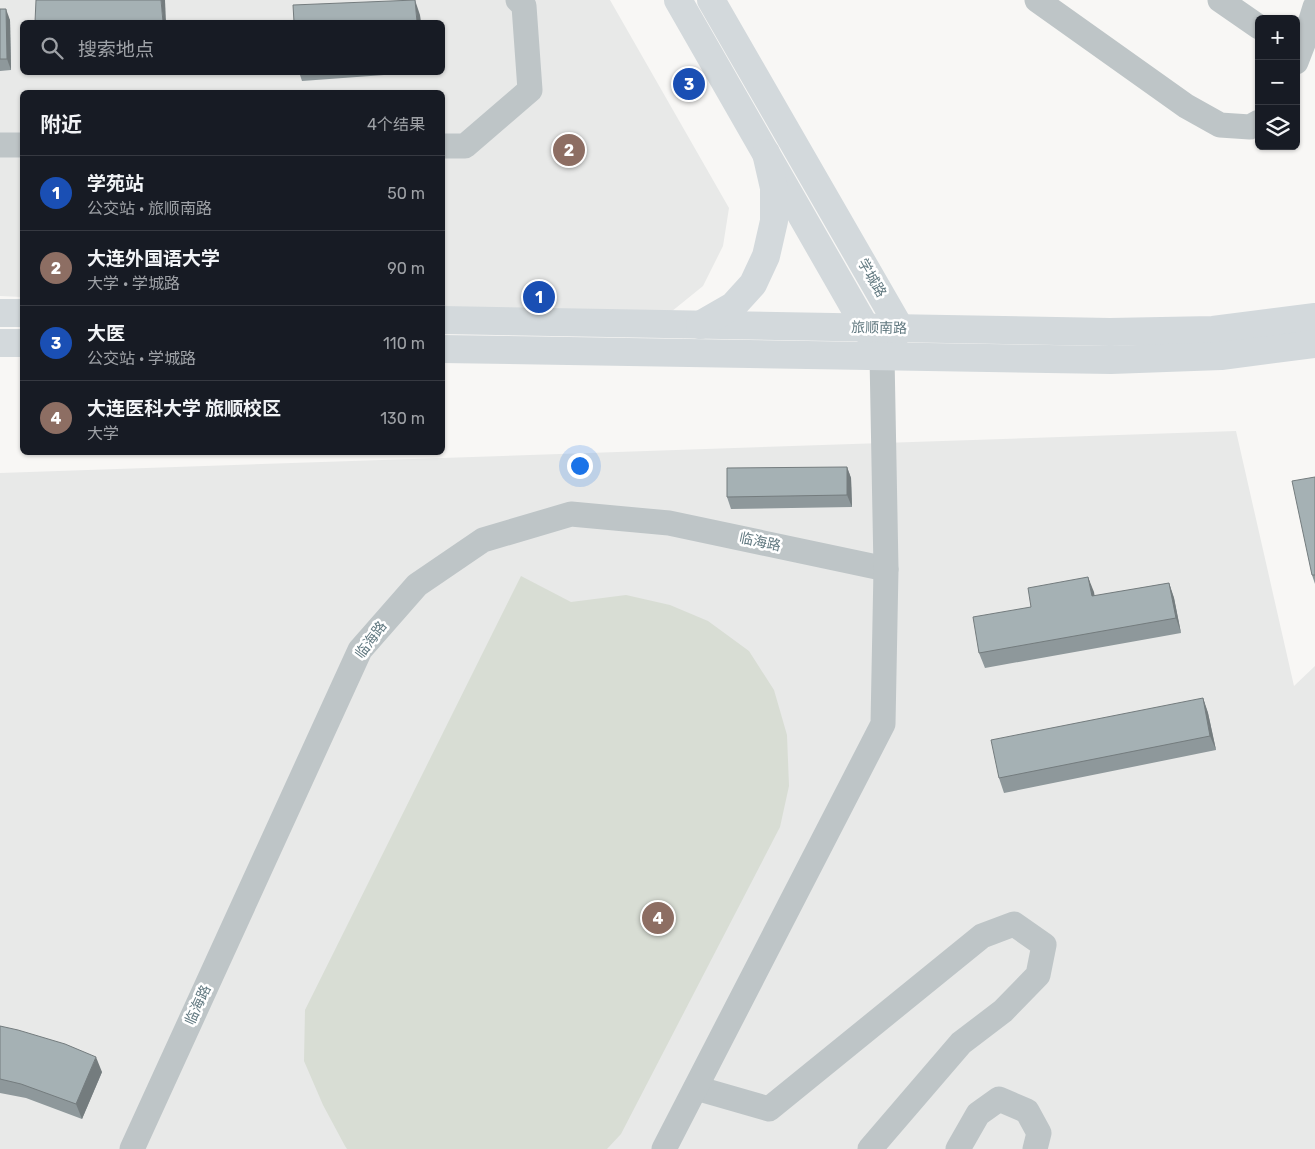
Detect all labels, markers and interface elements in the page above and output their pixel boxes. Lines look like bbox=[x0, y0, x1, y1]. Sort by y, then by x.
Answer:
map controls bbox=[1255, 15, 1300, 150]
button: + bbox=[1255, 15, 1300, 60]
search box bbox=[20, 20, 445, 75]
icon: search bbox=[38, 34, 66, 62]
text: 搜索地点 bbox=[78, 38, 154, 61]
button: − bbox=[1255, 60, 1300, 105]
pin: 3 bbox=[673, 65, 705, 103]
button: layers bbox=[1255, 105, 1300, 150]
text: 附近 bbox=[40, 112, 82, 137]
text: 4个结果 bbox=[367, 115, 425, 134]
pin: 2 bbox=[553, 131, 585, 169]
text: 学苑站 bbox=[87, 172, 144, 195]
text: 1 bbox=[52, 184, 60, 203]
text: 50 m bbox=[387, 184, 425, 203]
text: 公交站 · 旅顺南路 bbox=[87, 199, 212, 218]
text: 大连外国语大学 bbox=[87, 247, 220, 270]
street label: 学城路 bbox=[854, 256, 890, 300]
text: 2 bbox=[51, 259, 61, 278]
text: 90 m bbox=[387, 259, 425, 278]
text: 大学 · 学城路 bbox=[87, 274, 180, 293]
pin: 1 bbox=[523, 278, 555, 316]
street label: 旅顺南路 bbox=[851, 319, 907, 337]
text: 大医 bbox=[87, 322, 125, 345]
text: 3 bbox=[51, 334, 61, 353]
text: 110 m bbox=[383, 334, 425, 353]
text: 公交站 · 学城路 bbox=[87, 349, 196, 368]
text: 大连医科大学 旅顺校区 bbox=[87, 397, 281, 420]
text: 4 bbox=[51, 409, 61, 428]
text: 130 m bbox=[380, 409, 425, 428]
text: 大学 bbox=[87, 424, 119, 443]
your location bbox=[567, 453, 593, 479]
street label: 临海路 bbox=[738, 529, 782, 555]
street label: 临海路 bbox=[352, 618, 390, 662]
pin: 4 bbox=[642, 899, 674, 937]
street label: 临海路 bbox=[181, 982, 215, 1028]

